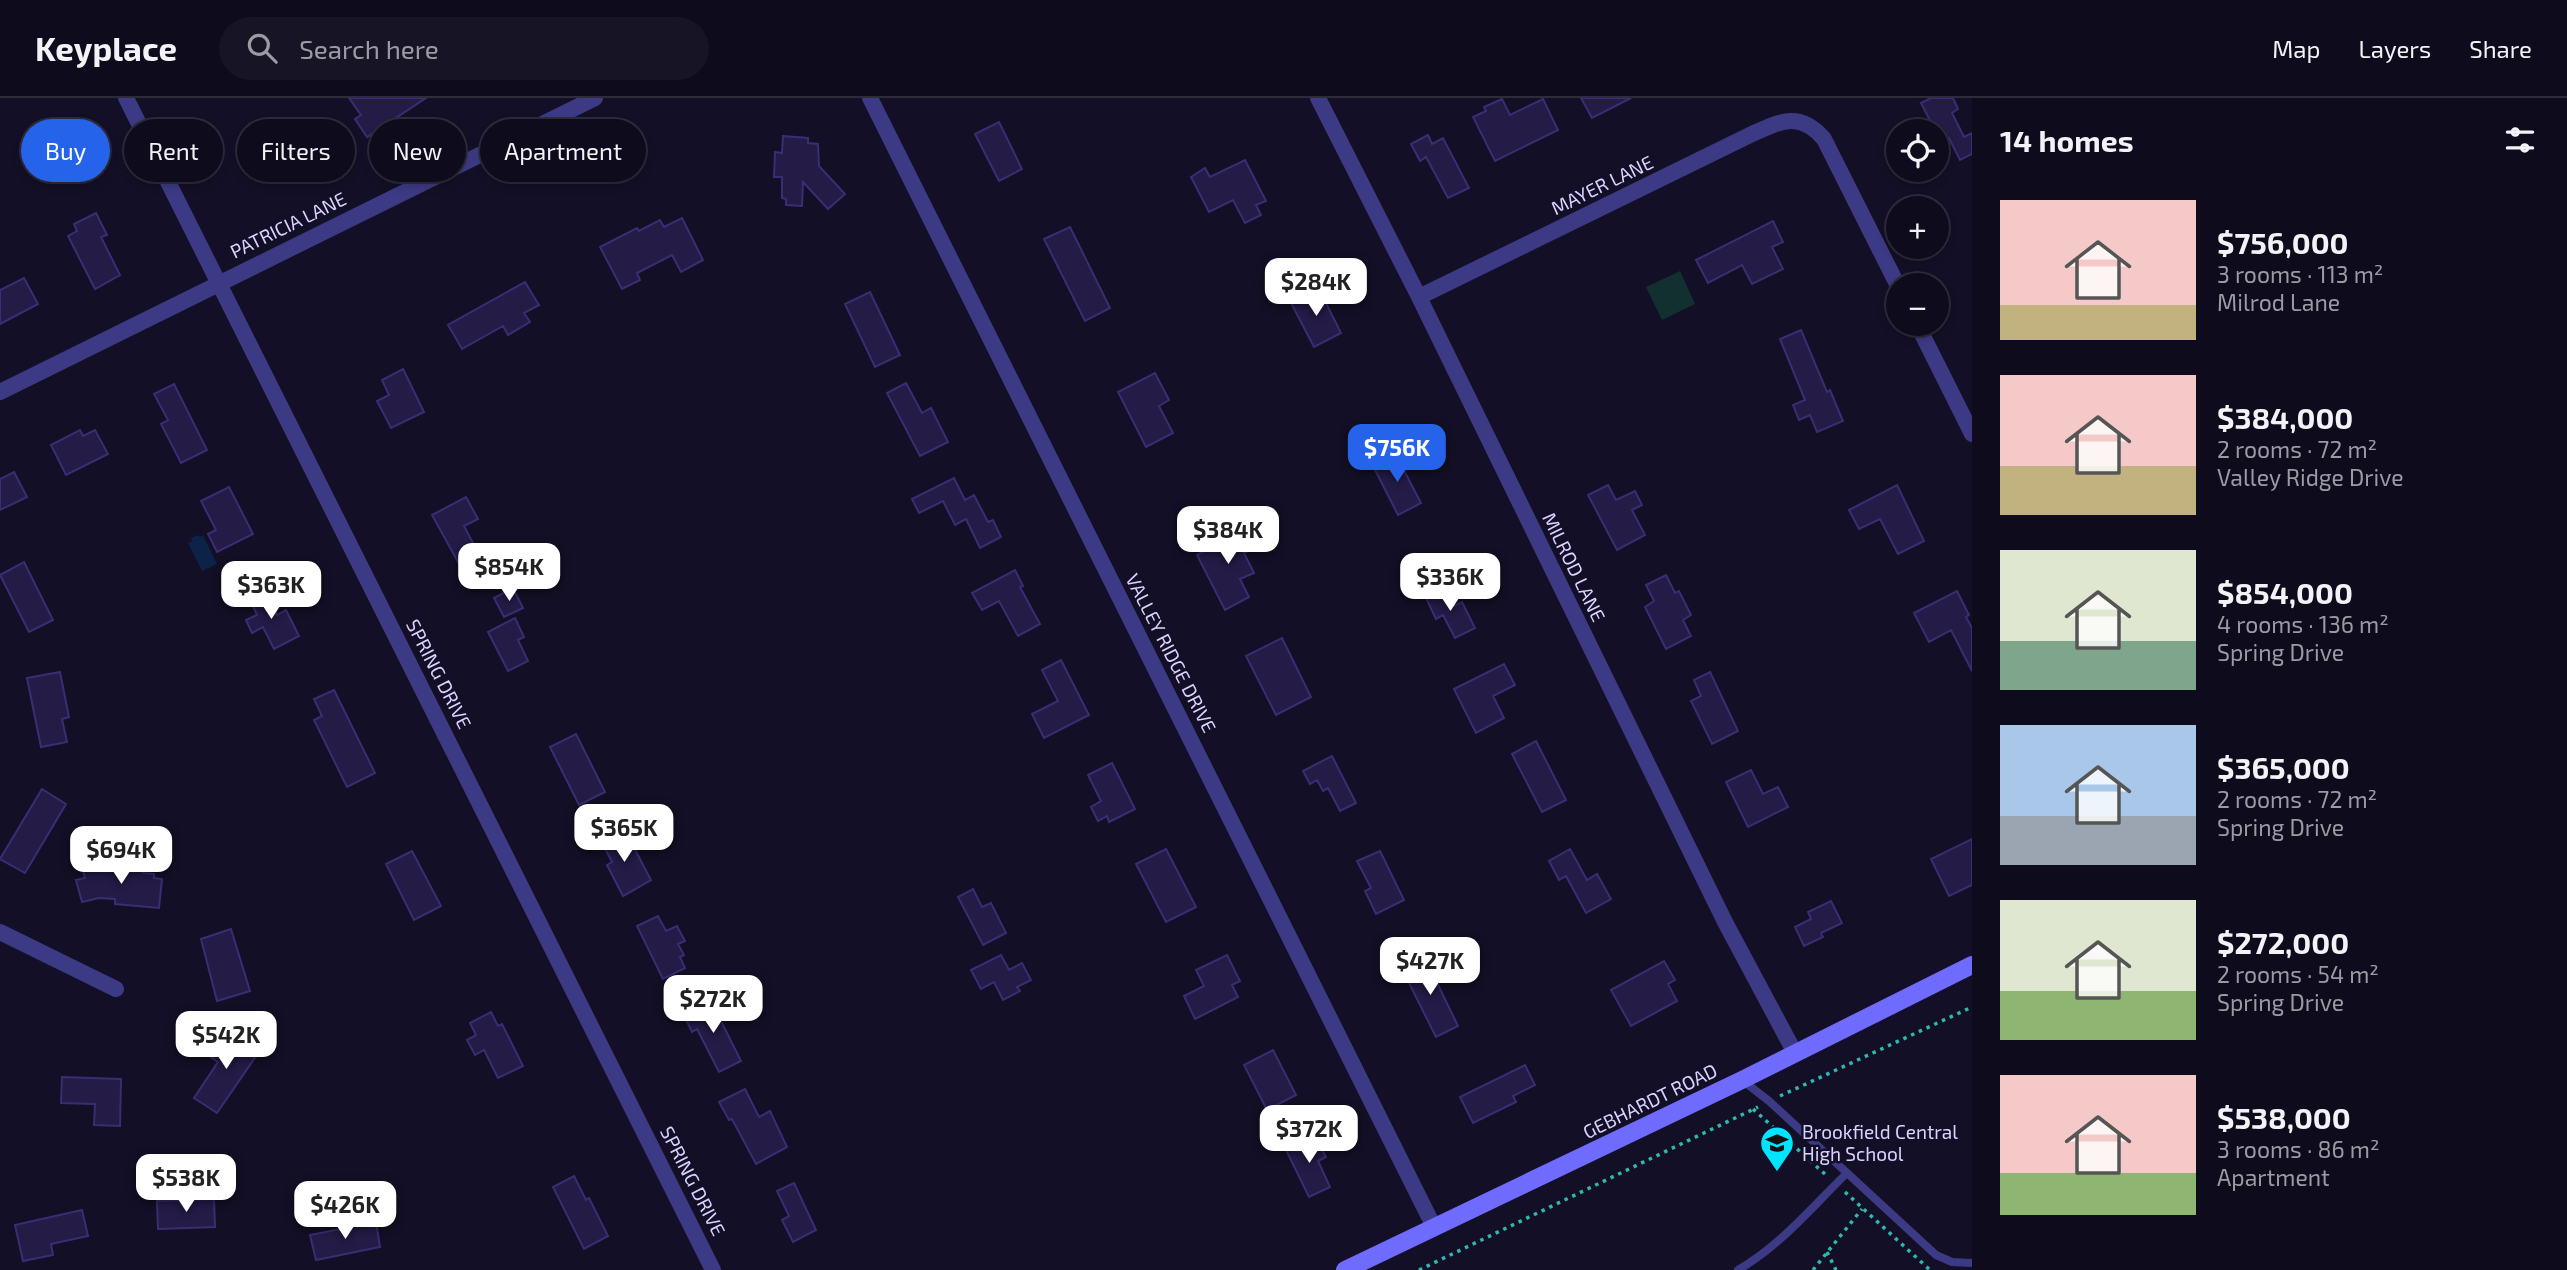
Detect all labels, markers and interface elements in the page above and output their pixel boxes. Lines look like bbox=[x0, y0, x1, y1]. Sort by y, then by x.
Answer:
search box bbox=[219, 17, 709, 80]
text: Keyplace bbox=[35, 28, 177, 68]
icon: search bbox=[243, 29, 281, 67]
text: Search here bbox=[299, 33, 439, 64]
text: Map bbox=[2272, 34, 2320, 63]
text: Layers bbox=[2358, 34, 2431, 63]
text: Share bbox=[2469, 34, 2532, 63]
chip: Buy bbox=[21, 119, 110, 182]
chip: Rent bbox=[124, 119, 223, 182]
chip: Filters bbox=[237, 119, 355, 182]
chip: New bbox=[369, 119, 466, 182]
chip: Apartment bbox=[480, 119, 646, 182]
map controls bbox=[1886, 119, 1949, 336]
button: locate bbox=[1886, 119, 1949, 182]
icon: filters bbox=[2501, 121, 2539, 159]
text: 14 homes bbox=[2000, 122, 2134, 158]
street label: MAYER LANE bbox=[1547, 150, 1656, 219]
street label: PATRICIA LANE bbox=[226, 187, 349, 263]
button: + bbox=[1886, 196, 1949, 259]
text: $756,000 bbox=[2217, 224, 2349, 260]
icon: home bbox=[2056, 228, 2140, 312]
pin: $284K bbox=[1267, 258, 1365, 318]
text: 3 rooms · 113 m² bbox=[2217, 260, 2383, 288]
text: $284K bbox=[1281, 267, 1351, 295]
button: − bbox=[1886, 273, 1949, 336]
text: Milrod Lane bbox=[2217, 288, 2340, 316]
text: $384,000 bbox=[2217, 399, 2353, 435]
icon: home bbox=[2056, 403, 2140, 487]
pin: $756K bbox=[1348, 424, 1446, 484]
text: $756K bbox=[1364, 433, 1430, 461]
text: 2 rooms · 72 m² bbox=[2217, 435, 2377, 463]
text: Valley Ridge Drive bbox=[2217, 463, 2404, 491]
pin: $384K bbox=[1179, 506, 1277, 566]
street label: MILROD LANE bbox=[1538, 509, 1611, 625]
text: $384K bbox=[1193, 515, 1263, 543]
pin: $854K bbox=[460, 544, 558, 603]
text: $854K bbox=[474, 552, 544, 580]
pin: $336K bbox=[1401, 554, 1499, 613]
pin: $363K bbox=[222, 561, 320, 621]
text: $336K bbox=[1416, 562, 1484, 590]
text: $363K bbox=[237, 570, 305, 598]
street label: VALLEY RIDGE DRIVE bbox=[1121, 570, 1221, 736]
text: $854,000 bbox=[2217, 574, 2353, 610]
icon: home bbox=[2056, 578, 2140, 662]
text: 4 rooms · 136 m² bbox=[2217, 610, 2389, 638]
street label: SPRING DRIVE bbox=[402, 615, 477, 732]
text: Spring Drive bbox=[2217, 638, 2344, 666]
text: $365,000 bbox=[2217, 749, 2350, 785]
icon: home bbox=[2056, 753, 2140, 837]
text: 2 rooms · 72 m² bbox=[2217, 785, 2377, 813]
pin: $365K bbox=[575, 804, 673, 864]
text: $365K bbox=[590, 813, 658, 841]
text: Spring Drive bbox=[2217, 813, 2344, 841]
pin: $694K bbox=[72, 826, 170, 886]
text: $694K bbox=[86, 835, 156, 863]
text: $272,000 bbox=[2217, 924, 2349, 960]
icon: home bbox=[2056, 928, 2140, 1012]
pin: $427K bbox=[1381, 937, 1479, 997]
text: $427K bbox=[1396, 946, 1464, 974]
text: 2 rooms · 54 m² bbox=[2217, 960, 2379, 988]
pin: $272K bbox=[664, 976, 762, 1035]
text: $272K bbox=[680, 984, 746, 1012]
text: Spring Drive bbox=[2217, 988, 2344, 1016]
pin: $542K bbox=[177, 1012, 275, 1071]
text: $542K bbox=[192, 1020, 260, 1048]
street label: GEBHARDT ROAD bbox=[1579, 1058, 1721, 1143]
text: $538,000 bbox=[2217, 1099, 2351, 1135]
icon: home bbox=[2056, 1103, 2140, 1187]
pin: $372K bbox=[1260, 1105, 1358, 1165]
text: $372K bbox=[1276, 1114, 1342, 1142]
place label: Brookfield Central High School bbox=[1802, 1120, 1958, 1165]
street label: SPRING DRIVE bbox=[656, 1122, 731, 1239]
school or university icon: Brookfield Central High School bbox=[1758, 1124, 1796, 1173]
text: 3 rooms · 86 m² bbox=[2217, 1135, 2379, 1163]
pin: $538K bbox=[137, 1154, 235, 1214]
text: $538K bbox=[152, 1163, 220, 1191]
text: Apartment bbox=[2217, 1163, 2330, 1191]
pin: $426K bbox=[296, 1182, 394, 1241]
text: $426K bbox=[310, 1190, 380, 1218]

